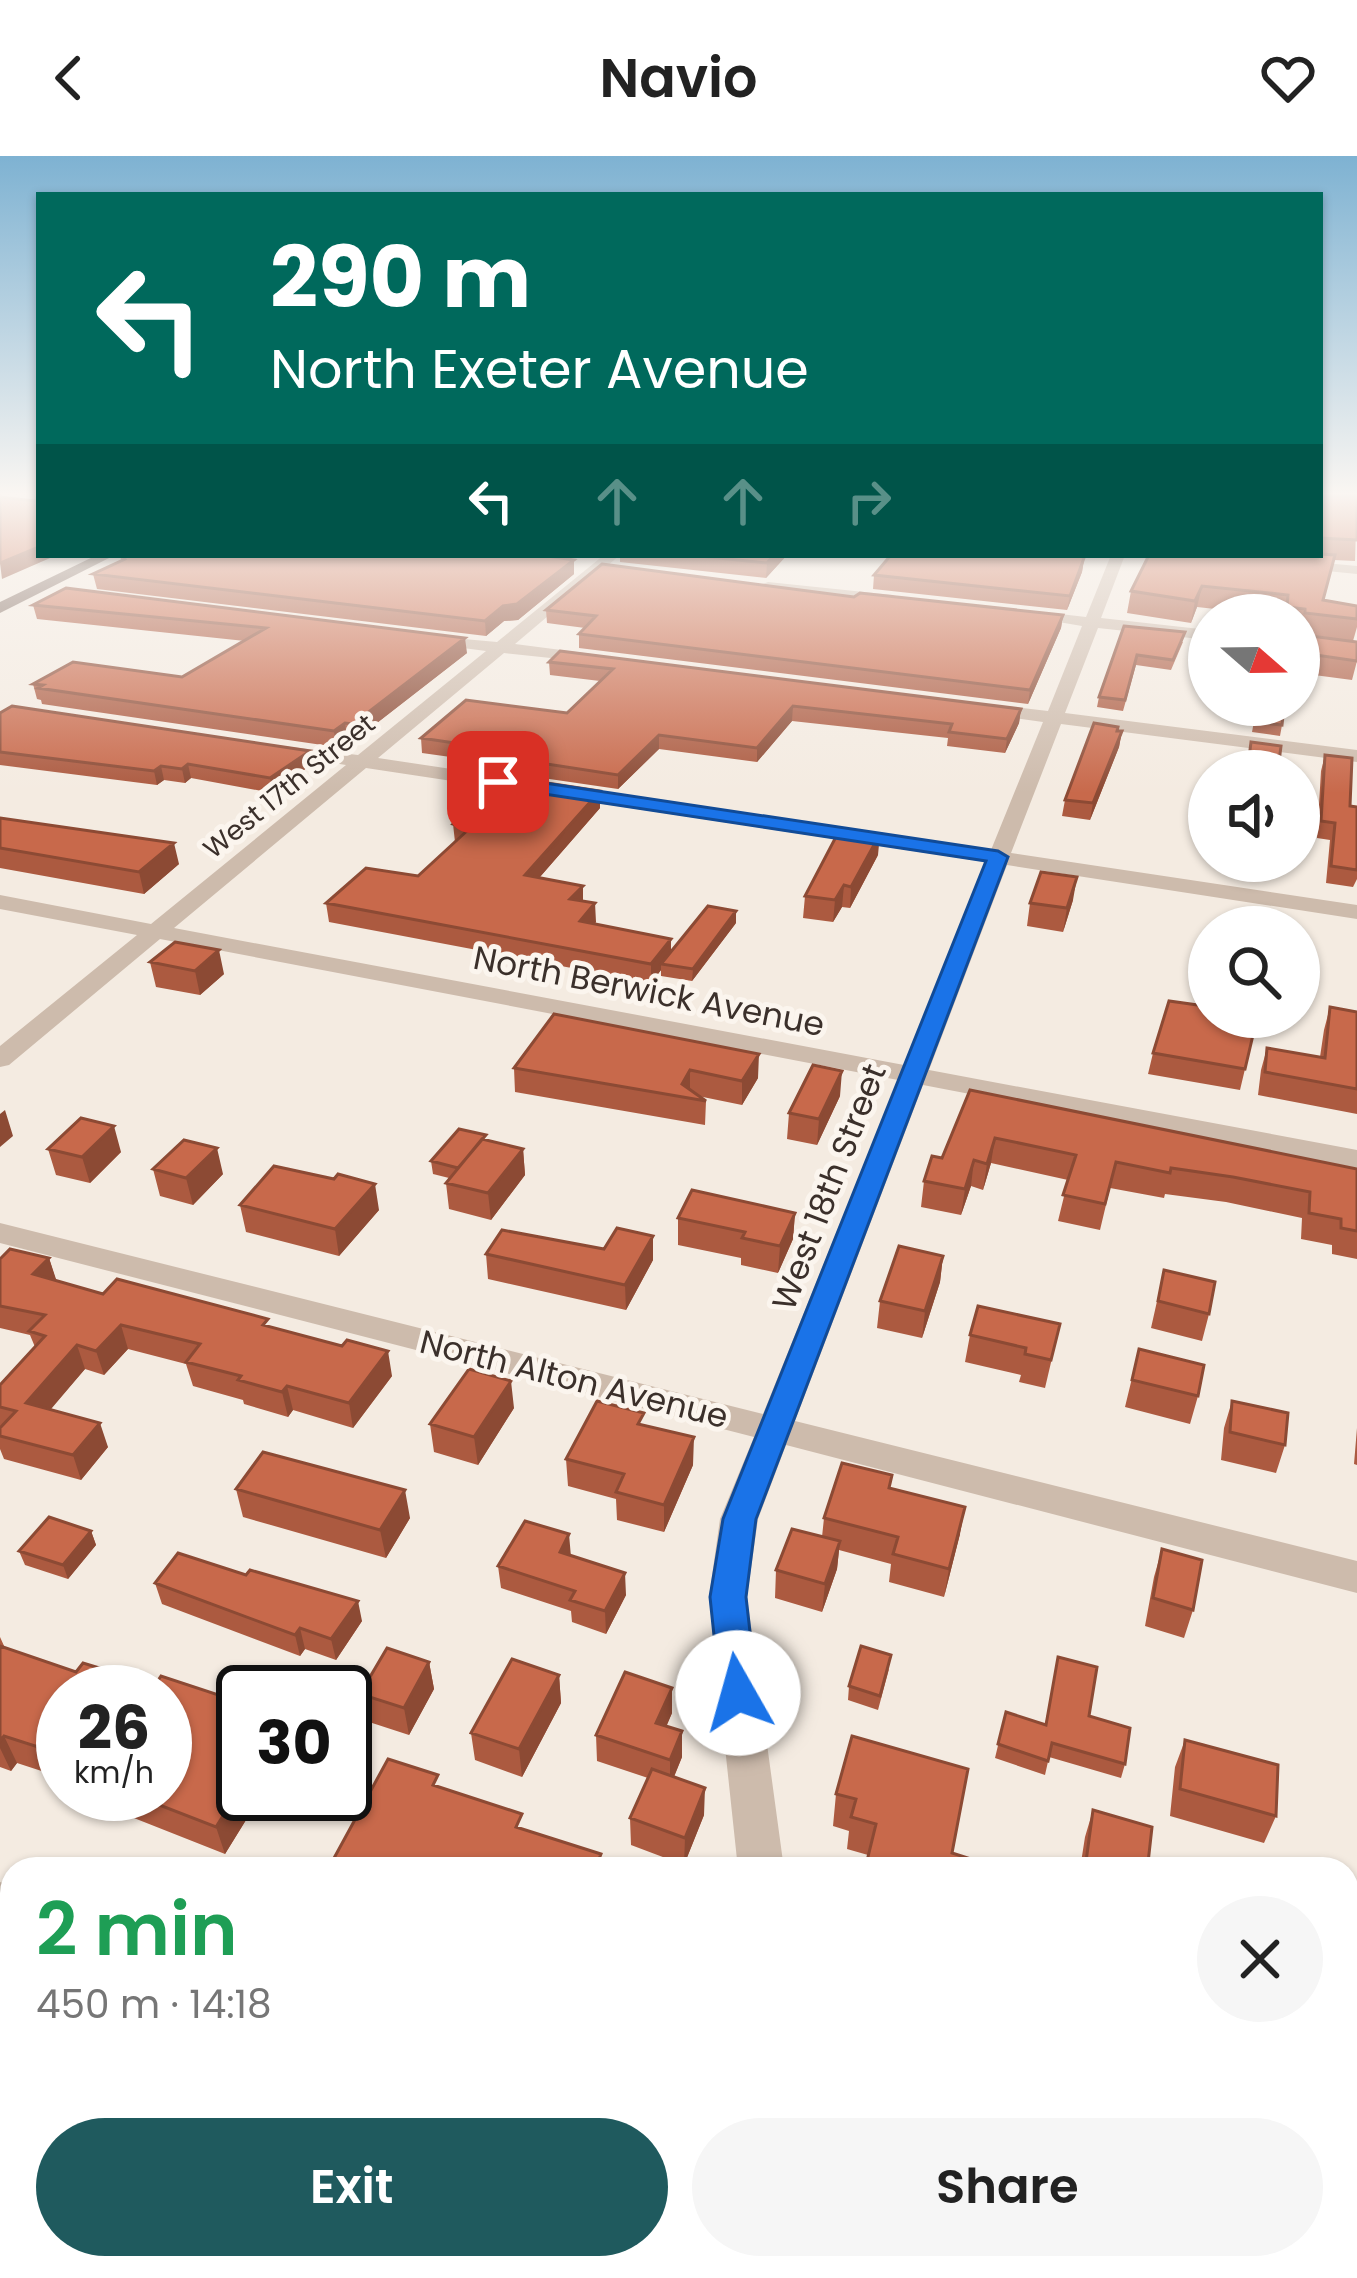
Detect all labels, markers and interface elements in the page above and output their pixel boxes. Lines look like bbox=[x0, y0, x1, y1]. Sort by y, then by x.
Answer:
text: Navio bbox=[599, 40, 758, 116]
icon: back bbox=[36, 45, 102, 111]
icon: heart bbox=[1255, 45, 1321, 111]
text: 290 m bbox=[270, 219, 531, 336]
icon: left bbox=[72, 240, 228, 396]
text: North Exeter Avenue bbox=[270, 331, 809, 407]
icon: left bbox=[458, 468, 524, 534]
icon: ahead bbox=[584, 468, 650, 534]
icon: ahead bbox=[710, 468, 776, 534]
icon: right bbox=[836, 468, 902, 534]
north arrow bbox=[1188, 594, 1320, 726]
map controls bbox=[1188, 594, 1320, 1038]
street label: West 17th Street bbox=[195, 705, 383, 867]
pin bbox=[447, 731, 549, 833]
icon: arrive bbox=[465, 749, 531, 815]
button: sound bbox=[1188, 750, 1320, 882]
button: search bbox=[1188, 906, 1320, 1038]
street label: North Berwick Avenue bbox=[470, 934, 828, 1048]
street label: West 18th Street bbox=[760, 1057, 898, 1317]
street label: North Alton Avenue bbox=[415, 1318, 733, 1440]
position arrow bbox=[675, 1630, 801, 1756]
speed limit sign: 30 bbox=[216, 1665, 372, 1821]
text: 26 bbox=[78, 1686, 150, 1770]
text: km/h bbox=[74, 1751, 154, 1794]
text: 2 min bbox=[36, 1879, 238, 1980]
button: close bbox=[1197, 1896, 1323, 2022]
text: 450 m · 14:18 bbox=[36, 1977, 272, 2032]
button: Exit bbox=[36, 2118, 668, 2256]
button: Share bbox=[692, 2118, 1323, 2256]

